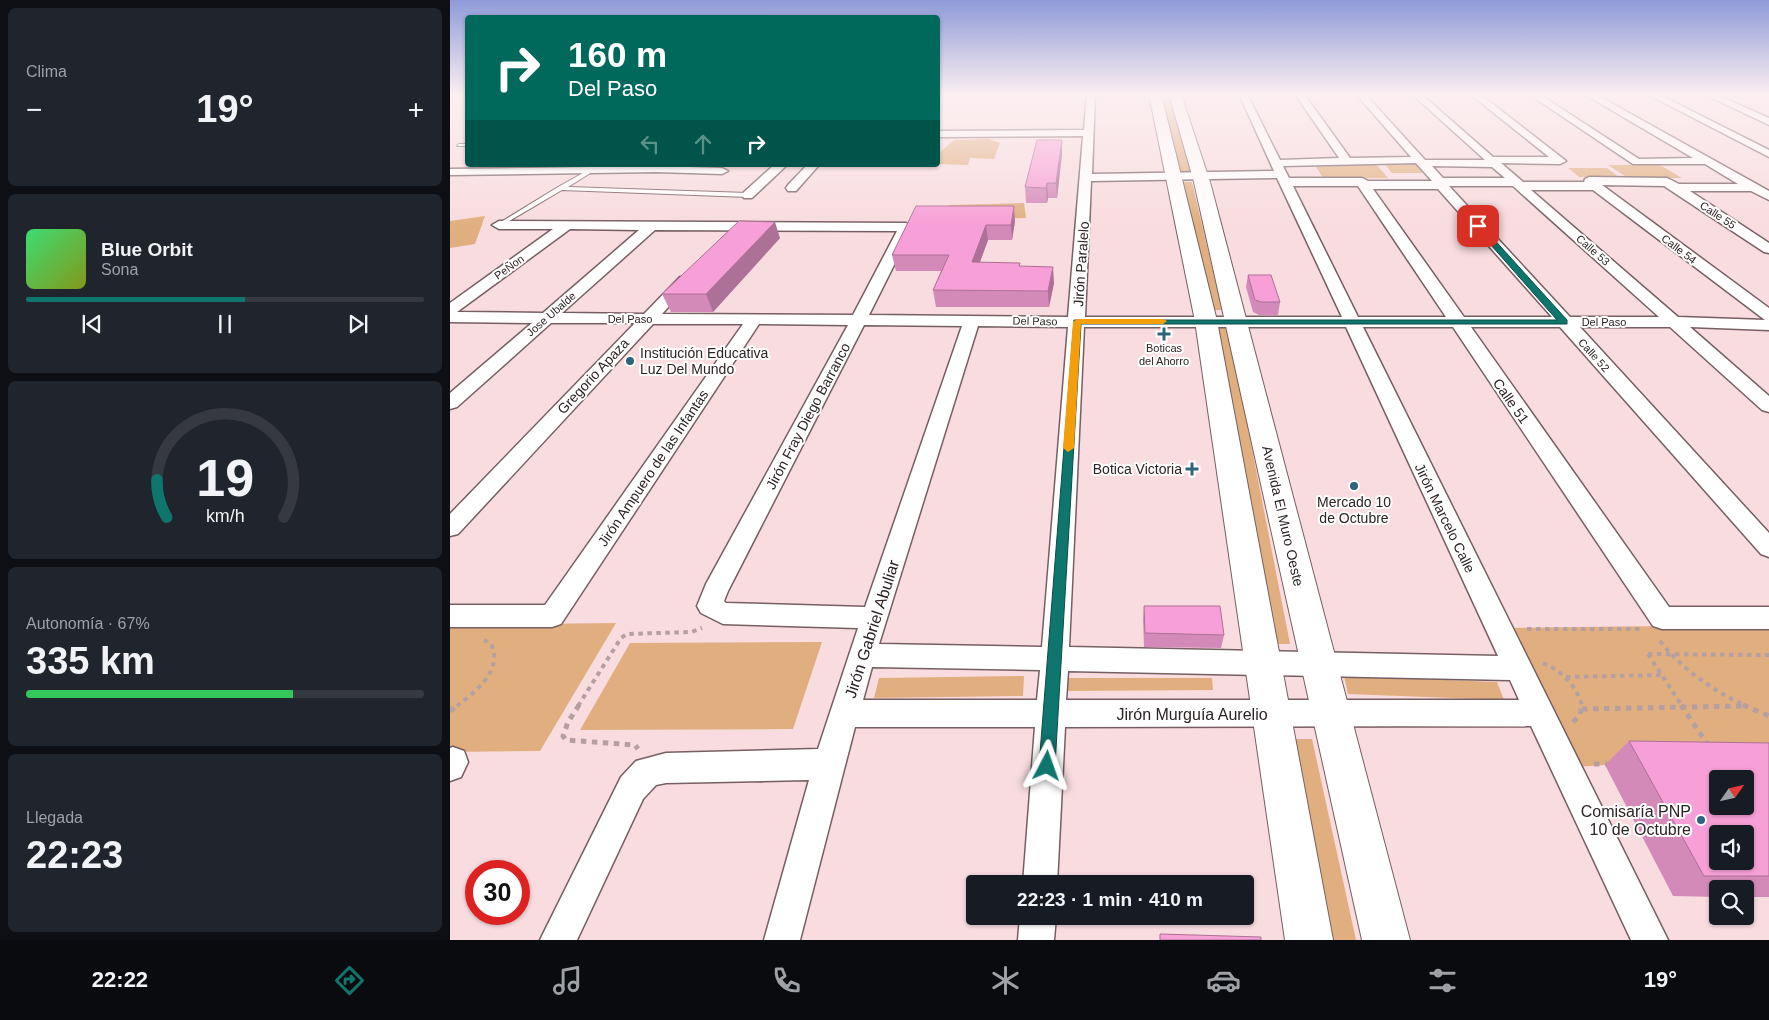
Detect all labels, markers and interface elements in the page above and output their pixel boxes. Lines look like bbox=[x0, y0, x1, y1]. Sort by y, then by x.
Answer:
icon: right bbox=[485, 35, 550, 100]
text: 160 m bbox=[568, 35, 667, 74]
text: Clima bbox=[26, 63, 67, 80]
text: Del Paso bbox=[568, 76, 657, 101]
text: 19° bbox=[196, 88, 254, 130]
text: − bbox=[26, 94, 42, 125]
text: + bbox=[408, 94, 424, 125]
icon: left bbox=[636, 130, 664, 158]
icon: ahead bbox=[689, 130, 717, 158]
icon: right bbox=[742, 130, 770, 158]
street label: Calle 55 bbox=[1698, 199, 1738, 231]
pin bbox=[1457, 205, 1499, 247]
icon: arrive bbox=[1464, 212, 1492, 240]
street label: Jirón Paralelo bbox=[1070, 221, 1092, 307]
street label: Calle 53 bbox=[1574, 232, 1612, 268]
street label: Calle 54 bbox=[1659, 232, 1699, 266]
text: Blue Orbit bbox=[101, 239, 193, 260]
street label: PeÑon bbox=[492, 252, 526, 282]
text: Sona bbox=[101, 261, 138, 278]
street label: Jose Ubalde bbox=[524, 289, 578, 339]
icon: previous bbox=[78, 310, 106, 338]
icon: pause bbox=[211, 310, 239, 338]
icon: next bbox=[344, 310, 372, 338]
street label: Del Paso bbox=[608, 313, 652, 325]
street label: Del Paso bbox=[1013, 315, 1057, 327]
street label: Del Paso bbox=[1582, 316, 1626, 328]
marker: Boticas del Ahorro bbox=[1158, 328, 1170, 340]
street label: Gregorio Apaza bbox=[554, 335, 632, 417]
street label: Calle 52 bbox=[1576, 336, 1612, 374]
street label: Jirón Fray Diego Barranco bbox=[763, 340, 854, 492]
place label: Boticas del Ahorro bbox=[1139, 342, 1189, 367]
place label: Institución Educativa Luz Del Mundo bbox=[640, 345, 769, 377]
marker: Institución Educativa Luz Del Mundo bbox=[624, 355, 636, 367]
street label: Calle 51 bbox=[1490, 375, 1532, 427]
street label: Jirón Ampuero de las Infantas bbox=[595, 387, 711, 549]
street label: Avenida El Muro Oeste bbox=[1259, 444, 1307, 588]
text: 19 bbox=[196, 449, 254, 507]
place label: Botica Victoria bbox=[1093, 461, 1182, 477]
street label: Jirón Marcelo Calle bbox=[1412, 461, 1479, 576]
marker: Botica Victoria bbox=[1186, 463, 1198, 475]
marker: Mercado 10 de Octubre bbox=[1348, 480, 1360, 492]
place label: Mercado 10 de Octubre bbox=[1317, 494, 1391, 526]
text: km/h bbox=[206, 506, 244, 526]
street label: Jirón Gabriel Abuliar bbox=[842, 557, 903, 700]
text: Autonomía · 67% bbox=[26, 615, 150, 632]
text: 335 km bbox=[26, 640, 155, 682]
street label: Jirón Murguía Aurelio bbox=[1116, 706, 1268, 723]
position arrow bbox=[1020, 739, 1072, 791]
north arrow bbox=[1709, 770, 1754, 815]
map controls bbox=[1709, 770, 1754, 925]
place label: Comisaría PNP 10 de Octubre bbox=[1581, 803, 1691, 838]
text: Llegada bbox=[26, 809, 83, 826]
marker: Comisaría PNP 10 de Octubre bbox=[1695, 814, 1707, 826]
button: sound bbox=[1709, 825, 1754, 870]
text: 22:23 bbox=[26, 834, 123, 876]
speed limit sign: 30 bbox=[465, 860, 530, 925]
button: search bbox=[1709, 880, 1754, 925]
text: 22:23 · 1 min · 410 m bbox=[1017, 889, 1203, 910]
icon: directions bbox=[332, 963, 367, 998]
icon: music bbox=[550, 963, 585, 998]
icon: phone bbox=[769, 963, 804, 998]
icon: climate bbox=[988, 963, 1023, 998]
icon: car bbox=[1206, 963, 1241, 998]
icon: filters bbox=[1425, 963, 1460, 998]
text: 22:22 bbox=[92, 967, 148, 992]
text: 19° bbox=[1644, 967, 1677, 992]

